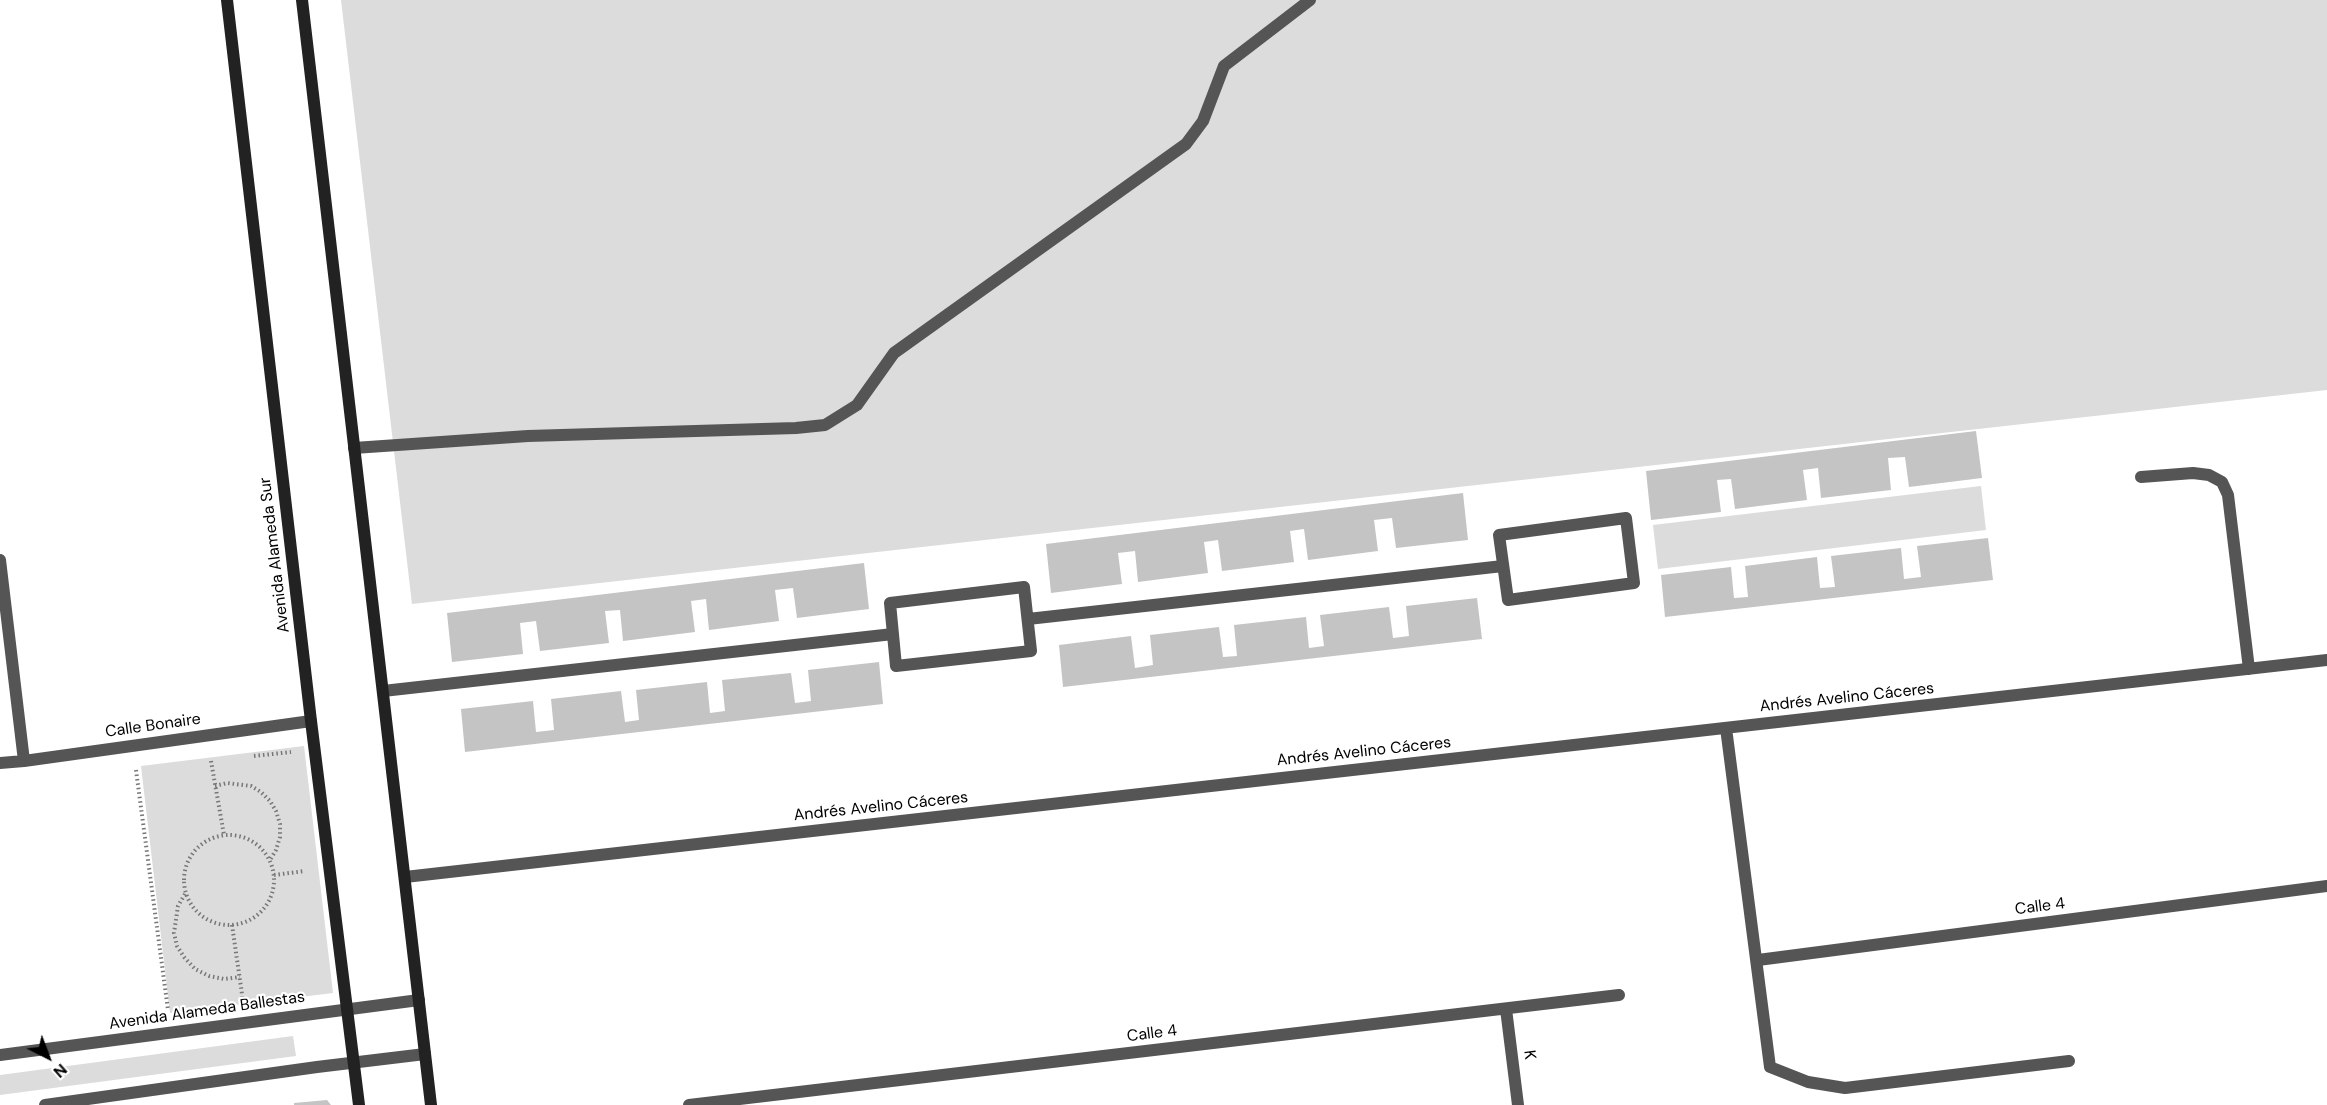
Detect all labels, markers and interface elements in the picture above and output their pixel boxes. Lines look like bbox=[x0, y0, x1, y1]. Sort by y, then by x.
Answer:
street label: Avenida Alameda Sur bbox=[256, 476, 294, 634]
street label: Andrés Avelino Cáceres bbox=[1759, 679, 1935, 717]
street label: Calle Bonaire bbox=[104, 710, 202, 742]
street label: Andrés Avelino Cáceres bbox=[1276, 733, 1452, 771]
street label: Andrés Avelino Cáceres bbox=[793, 788, 969, 826]
street label: Calle 4 bbox=[2014, 894, 2066, 920]
street label: Avenida Alameda Ballestas bbox=[108, 988, 306, 1034]
street label: Calle 4 bbox=[1126, 1021, 1178, 1047]
north arrow bbox=[18, 1027, 78, 1087]
street label: K bbox=[1519, 1049, 1539, 1061]
text: N bbox=[49, 1059, 72, 1082]

